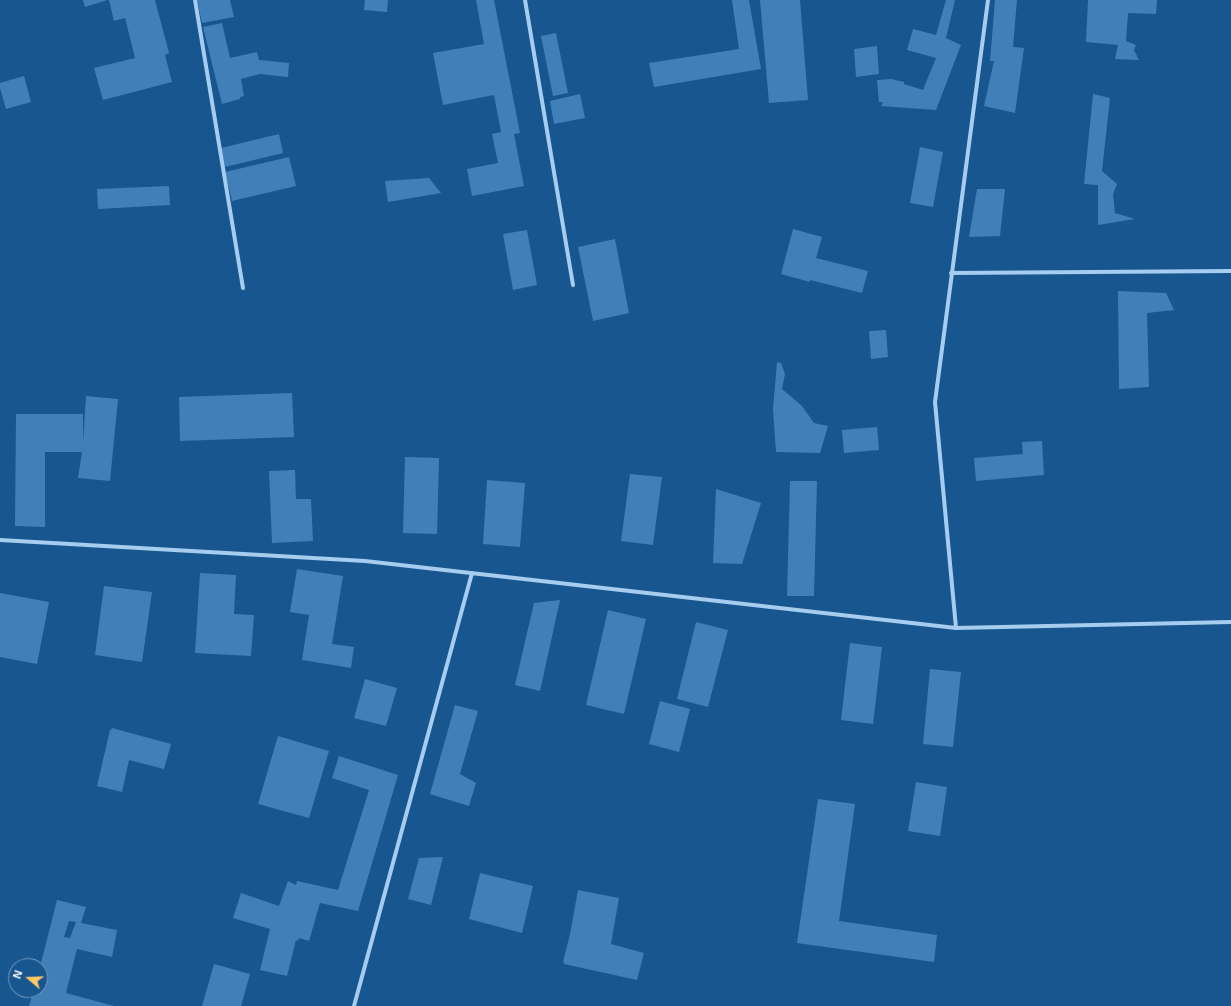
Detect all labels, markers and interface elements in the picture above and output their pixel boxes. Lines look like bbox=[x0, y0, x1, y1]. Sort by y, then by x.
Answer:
north arrow bbox=[8, 958, 48, 998]
text: N bbox=[11, 969, 25, 980]

